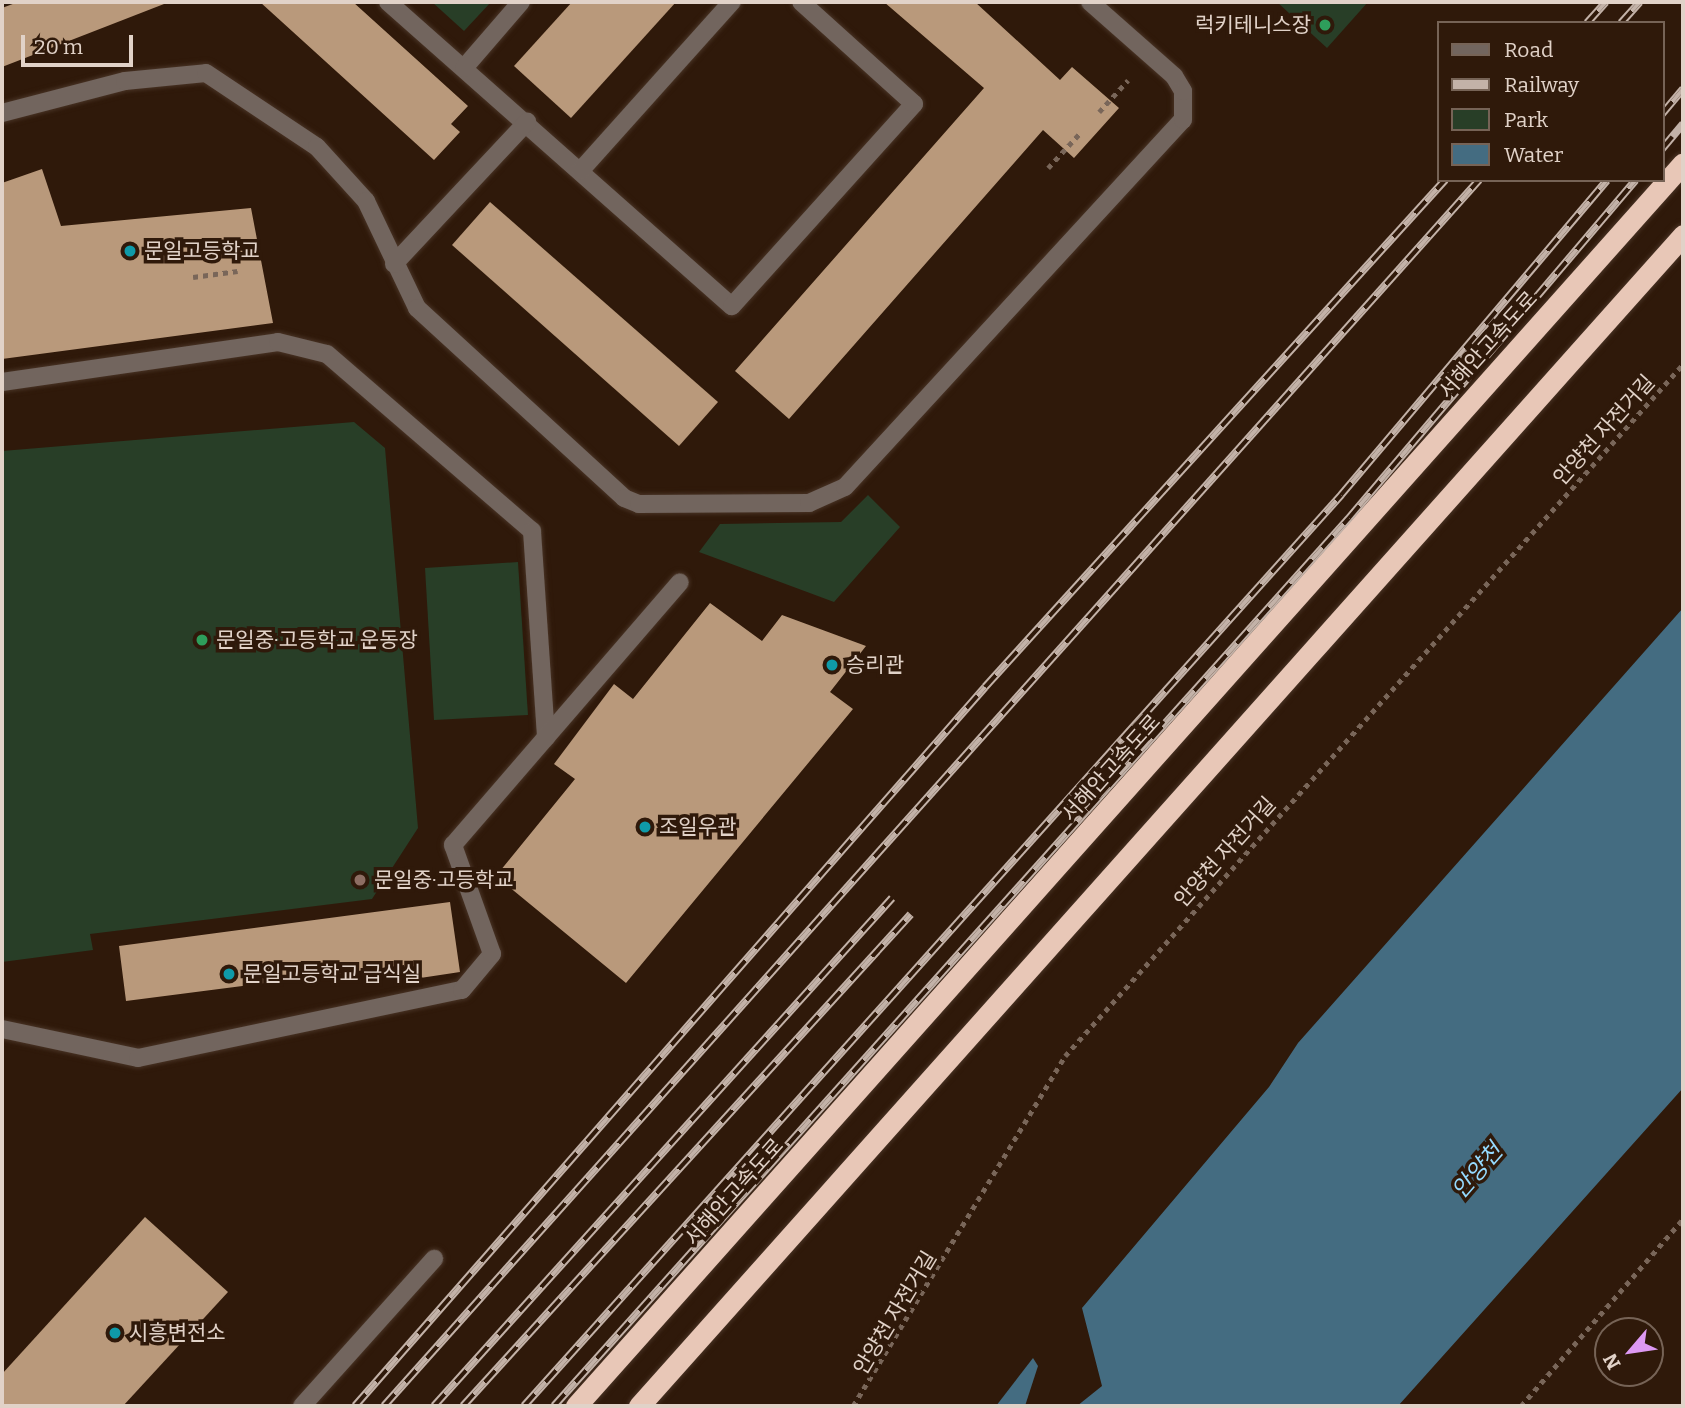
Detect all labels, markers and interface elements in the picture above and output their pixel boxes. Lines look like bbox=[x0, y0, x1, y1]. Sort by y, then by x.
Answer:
place label: 럭키테니스장 bbox=[1195, 12, 1311, 38]
marker: 럭키테니스장 bbox=[1317, 17, 1333, 33]
scale bar bbox=[24, 21, 136, 65]
legend bbox=[1436, 21, 1664, 182]
text: 20 m bbox=[34, 34, 83, 60]
text: Road bbox=[1504, 37, 1553, 63]
text: Railway bbox=[1504, 72, 1579, 98]
text: Park bbox=[1504, 107, 1548, 133]
text: Water bbox=[1504, 142, 1563, 168]
place label: 문일고등학교 bbox=[144, 238, 260, 264]
marker: 문일고등학교 bbox=[122, 243, 138, 259]
street label: 서해안고속도로 bbox=[1433, 286, 1543, 404]
street label: 안양천 자전거길 bbox=[1548, 370, 1660, 490]
place label: 문일중·고등학교 운동장 bbox=[216, 627, 418, 653]
marker: 문일중·고등학교 운동장 bbox=[194, 632, 210, 648]
place label: 승리관 bbox=[846, 652, 904, 678]
marker: 승리관 bbox=[824, 657, 840, 673]
street label: 서해안고속도로 bbox=[1056, 709, 1166, 827]
street label: 안양천 자전거길 bbox=[1169, 792, 1281, 912]
place label: 조일우관 bbox=[659, 814, 736, 840]
marker: 조일우관 bbox=[637, 819, 653, 835]
place label: 문일중·고등학교 bbox=[374, 867, 514, 893]
marker: 문일중·고등학교 bbox=[352, 872, 368, 888]
place label: 문일고등학교 급식실 bbox=[243, 961, 421, 987]
marker: 문일고등학교 급식실 bbox=[221, 966, 237, 982]
street label: 서해안고속도로 bbox=[679, 1133, 789, 1251]
water label: 안양천 bbox=[1446, 1138, 1508, 1204]
street label: 안양천 자전거길 bbox=[848, 1247, 942, 1379]
north arrow bbox=[1594, 1317, 1664, 1387]
place label: 시흥변전소 bbox=[129, 1320, 226, 1346]
marker: 시흥변전소 bbox=[107, 1325, 123, 1341]
text: N bbox=[1598, 1349, 1626, 1373]

